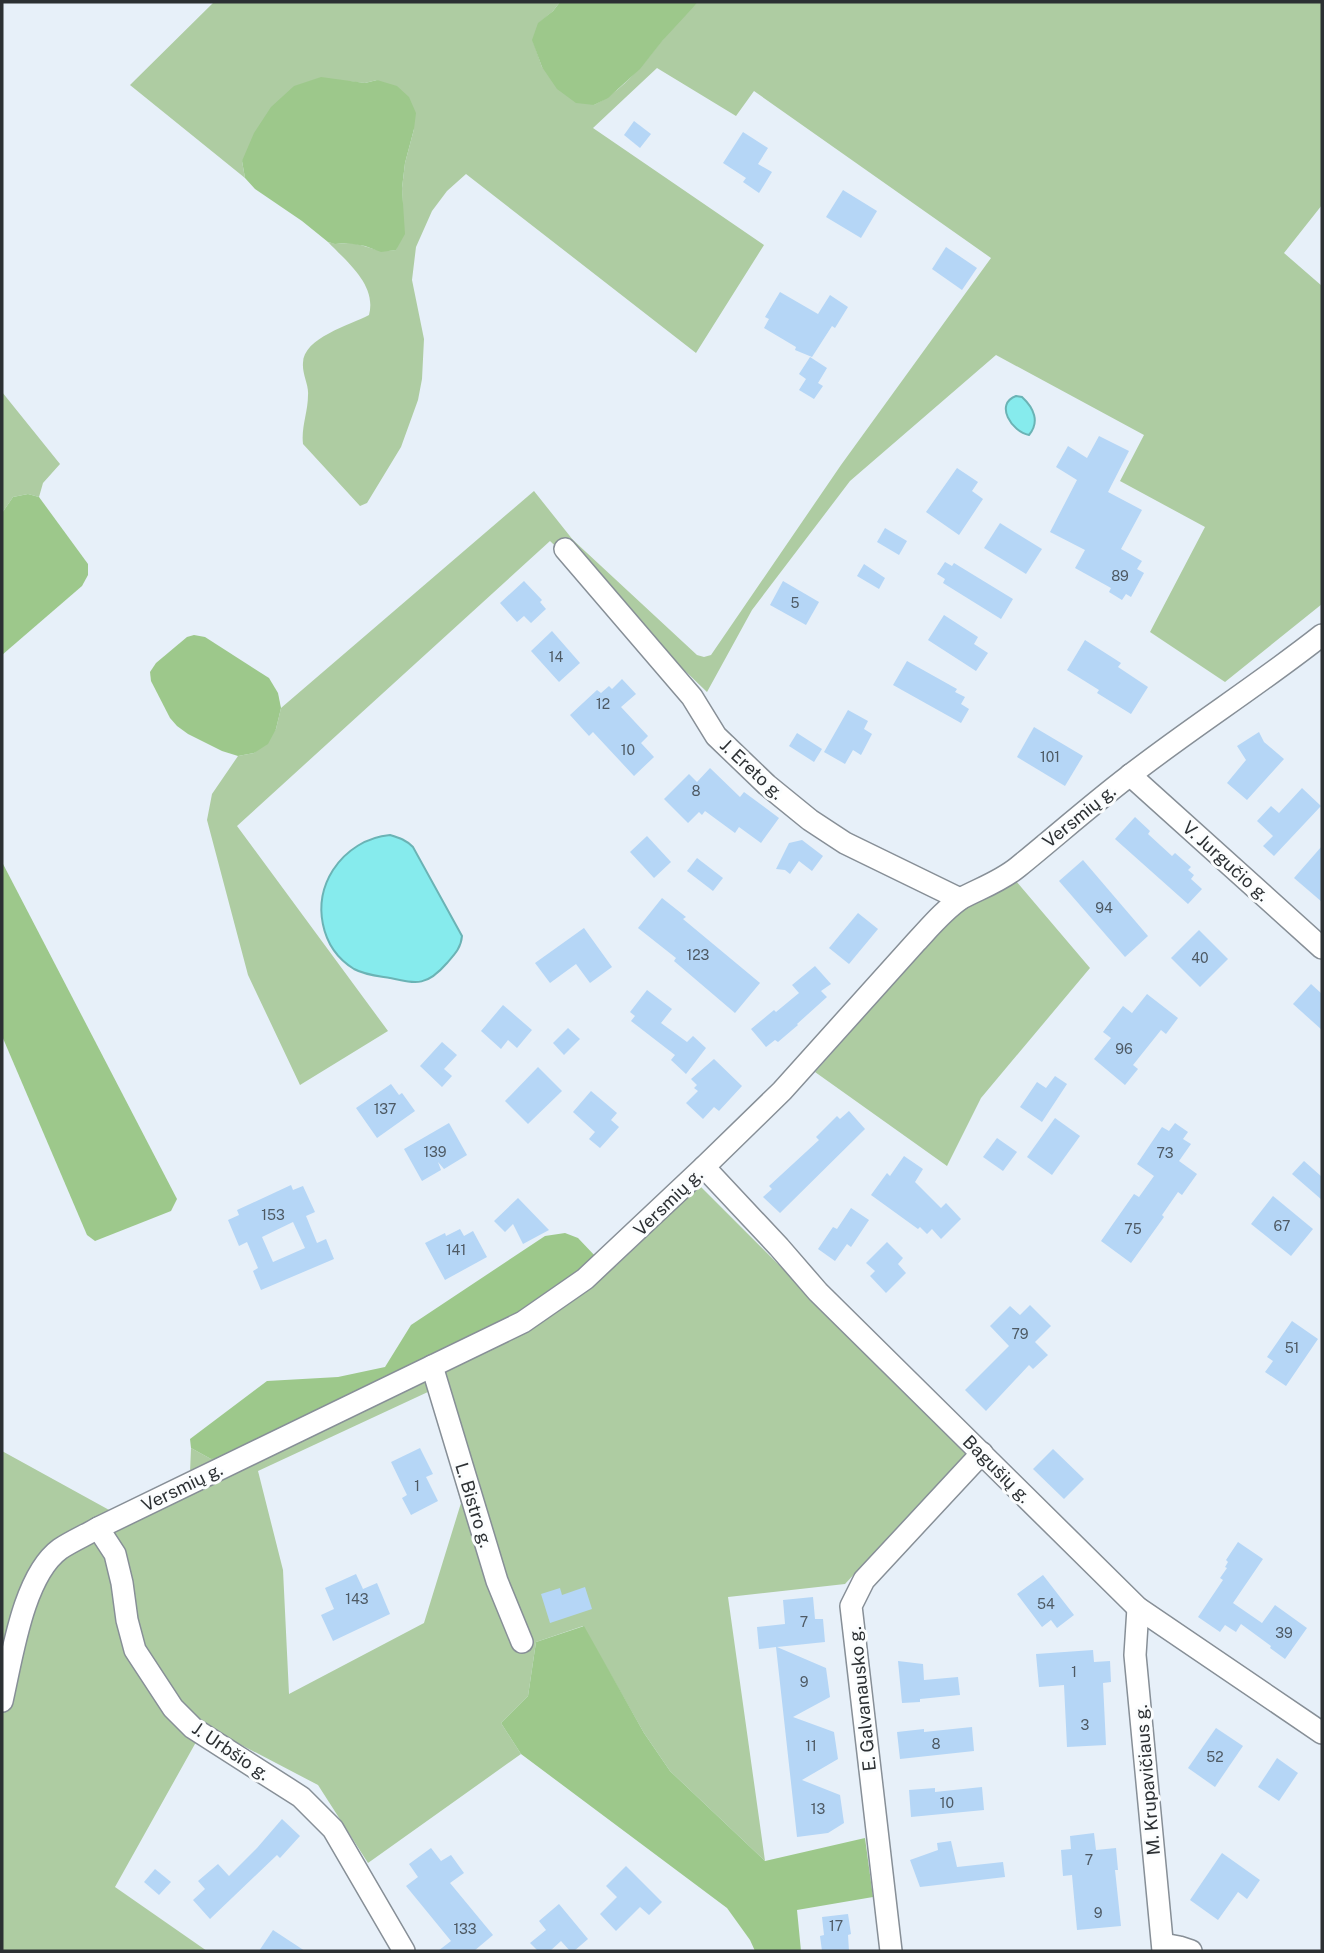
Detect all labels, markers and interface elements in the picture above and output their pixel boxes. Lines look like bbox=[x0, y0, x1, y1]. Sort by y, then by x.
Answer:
house number: 89 bbox=[1111, 568, 1129, 584]
house number: 5 bbox=[791, 595, 800, 611]
house number: 14 bbox=[549, 649, 563, 665]
house number: 12 bbox=[596, 696, 610, 712]
street label: J. Ereto g. bbox=[716, 734, 788, 804]
house number: 10 bbox=[621, 742, 635, 758]
house number: 101 bbox=[1040, 749, 1060, 765]
street label: Versmių g. bbox=[1038, 780, 1120, 852]
house number: 8 bbox=[691, 783, 701, 799]
street label: V. Jurgučio g. bbox=[1178, 817, 1274, 905]
house number: 94 bbox=[1095, 900, 1113, 916]
house number: 123 bbox=[687, 947, 710, 963]
house number: 40 bbox=[1191, 950, 1209, 966]
house number: 96 bbox=[1115, 1041, 1133, 1057]
house number: 137 bbox=[374, 1101, 396, 1117]
house number: 139 bbox=[423, 1144, 447, 1160]
house number: 73 bbox=[1157, 1145, 1174, 1161]
street label: Versmių g. bbox=[629, 1164, 707, 1240]
house number: 153 bbox=[261, 1207, 285, 1223]
house number: 67 bbox=[1274, 1218, 1290, 1234]
house number: 75 bbox=[1124, 1221, 1142, 1237]
house number: 141 bbox=[446, 1242, 466, 1258]
house number: 79 bbox=[1012, 1326, 1029, 1342]
house number: 51 bbox=[1285, 1340, 1299, 1356]
street label: Bagušių g. bbox=[959, 1431, 1035, 1507]
street label: Versmių g. bbox=[138, 1458, 226, 1516]
street label: L. Bistro g. bbox=[451, 1460, 497, 1550]
house number: 1 bbox=[414, 1478, 420, 1494]
house number: 143 bbox=[345, 1591, 369, 1607]
house number: 54 bbox=[1037, 1596, 1055, 1612]
house number: 7 bbox=[800, 1614, 808, 1630]
house number: 39 bbox=[1275, 1625, 1293, 1641]
street label: E. Galvanausko g. bbox=[844, 1626, 880, 1772]
house number: 1 bbox=[1071, 1664, 1077, 1680]
house number: 9 bbox=[800, 1674, 809, 1690]
street label: M. Krupavičiaus g. bbox=[1130, 1704, 1164, 1856]
house number: 3 bbox=[1081, 1717, 1090, 1733]
street label: J. Urbšio g. bbox=[188, 1718, 274, 1784]
house number: 8 bbox=[931, 1736, 941, 1752]
house number: 11 bbox=[805, 1738, 817, 1754]
house number: 52 bbox=[1206, 1749, 1224, 1765]
house number: 10 bbox=[940, 1795, 954, 1811]
house number: 13 bbox=[811, 1801, 825, 1817]
house number: 7 bbox=[1085, 1852, 1093, 1868]
house number: 9 bbox=[1094, 1905, 1103, 1921]
house number: 17 bbox=[829, 1918, 843, 1934]
house number: 133 bbox=[453, 1921, 477, 1937]

